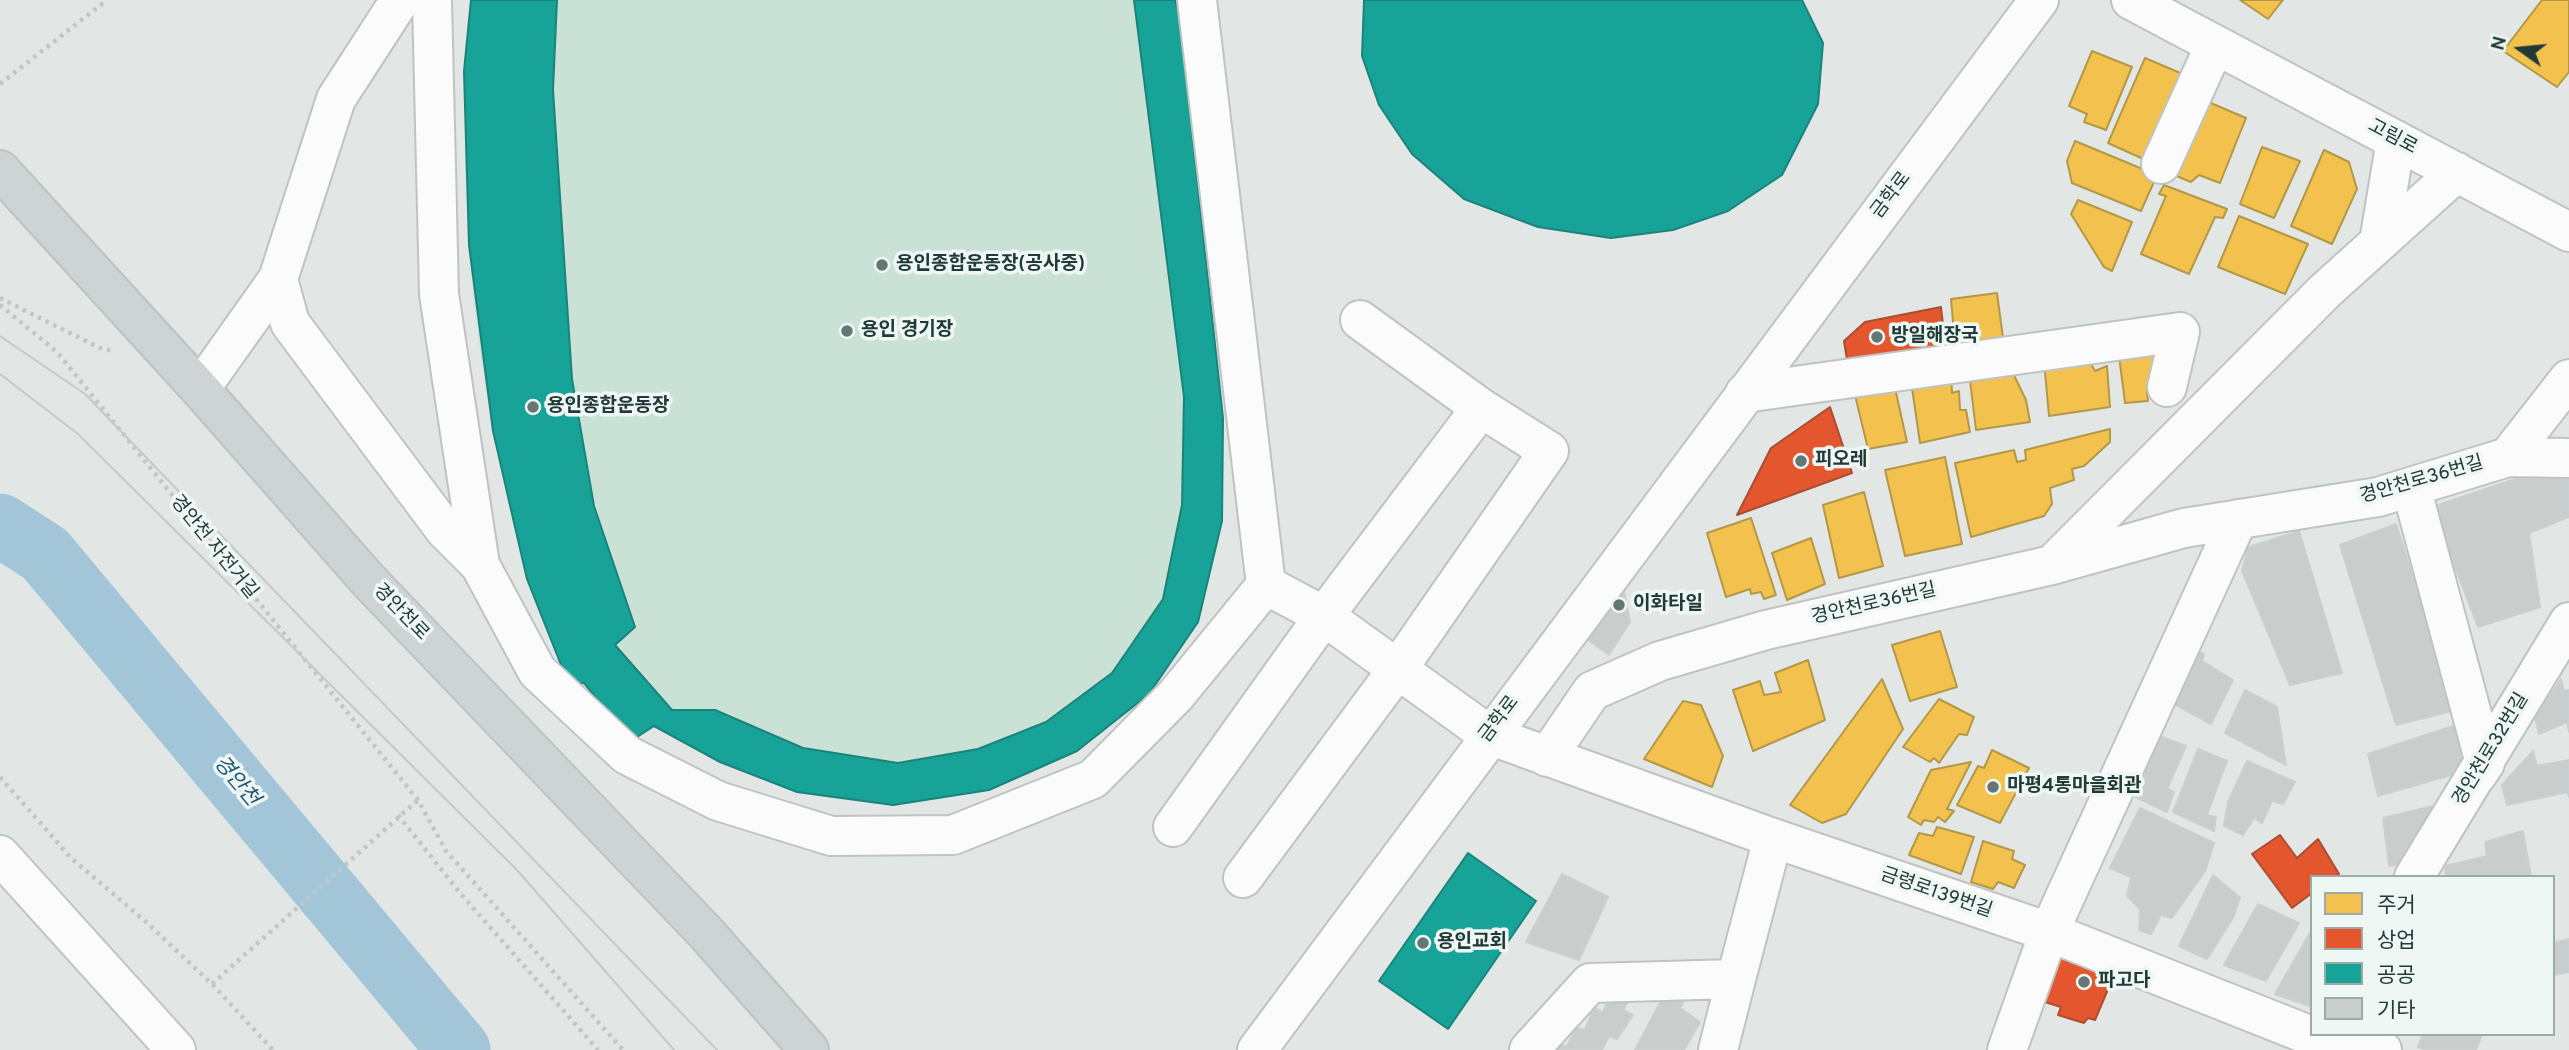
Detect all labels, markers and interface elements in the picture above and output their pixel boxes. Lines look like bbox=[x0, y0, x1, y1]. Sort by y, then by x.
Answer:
north arrow bbox=[2485, 14, 2555, 84]
text: N bbox=[2486, 34, 2513, 53]
street label: 고림로 bbox=[2363, 116, 2421, 160]
street label: 금학로 bbox=[1867, 168, 1917, 224]
place label: 용인종합운동장(공사중) bbox=[896, 254, 1085, 276]
marker: 용인종합운동장(공사중) bbox=[874, 257, 890, 273]
place label: 용인 경기장 bbox=[861, 320, 953, 342]
marker: 용인 경기장 bbox=[839, 323, 855, 339]
place label: 방일해장국 bbox=[1891, 326, 1978, 348]
marker: 방일해장국 bbox=[1869, 329, 1885, 345]
place label: 용인종합운동장 bbox=[547, 396, 669, 418]
marker: 용인종합운동장 bbox=[525, 399, 541, 415]
place label: 피오레 bbox=[1815, 450, 1867, 472]
street label: 경안천로36번길 bbox=[2357, 452, 2487, 510]
marker: 피오레 bbox=[1793, 453, 1809, 469]
street label: 경안천 자전거길 bbox=[164, 492, 262, 604]
street label: 경안천로 bbox=[368, 580, 432, 646]
street label: 경안천로36번길 bbox=[1809, 580, 1939, 630]
place label: 이화타일 bbox=[1633, 594, 1703, 616]
marker: 이화타일 bbox=[1611, 597, 1627, 613]
street label: 경안천로32번길 bbox=[2449, 689, 2535, 811]
street label: 금학로 bbox=[1475, 692, 1525, 748]
water label: 경안천 bbox=[207, 752, 263, 812]
place label: 마평4통마을회관 bbox=[2007, 776, 2142, 798]
marker: 마평4통마을회관 bbox=[1985, 779, 2001, 795]
street label: 금령로139번길 bbox=[1877, 864, 1995, 924]
legend bbox=[2310, 875, 2555, 1036]
text: 주거 bbox=[2377, 893, 2416, 920]
text: 상업 bbox=[2377, 928, 2416, 955]
place label: 용인교회 bbox=[1437, 932, 1507, 954]
marker: 용인교회 bbox=[1415, 935, 1431, 951]
text: 공공 bbox=[2377, 963, 2416, 990]
place label: 파고다 bbox=[2098, 971, 2150, 993]
marker: 파고다 bbox=[2076, 974, 2092, 990]
text: 기타 bbox=[2377, 998, 2416, 1025]

